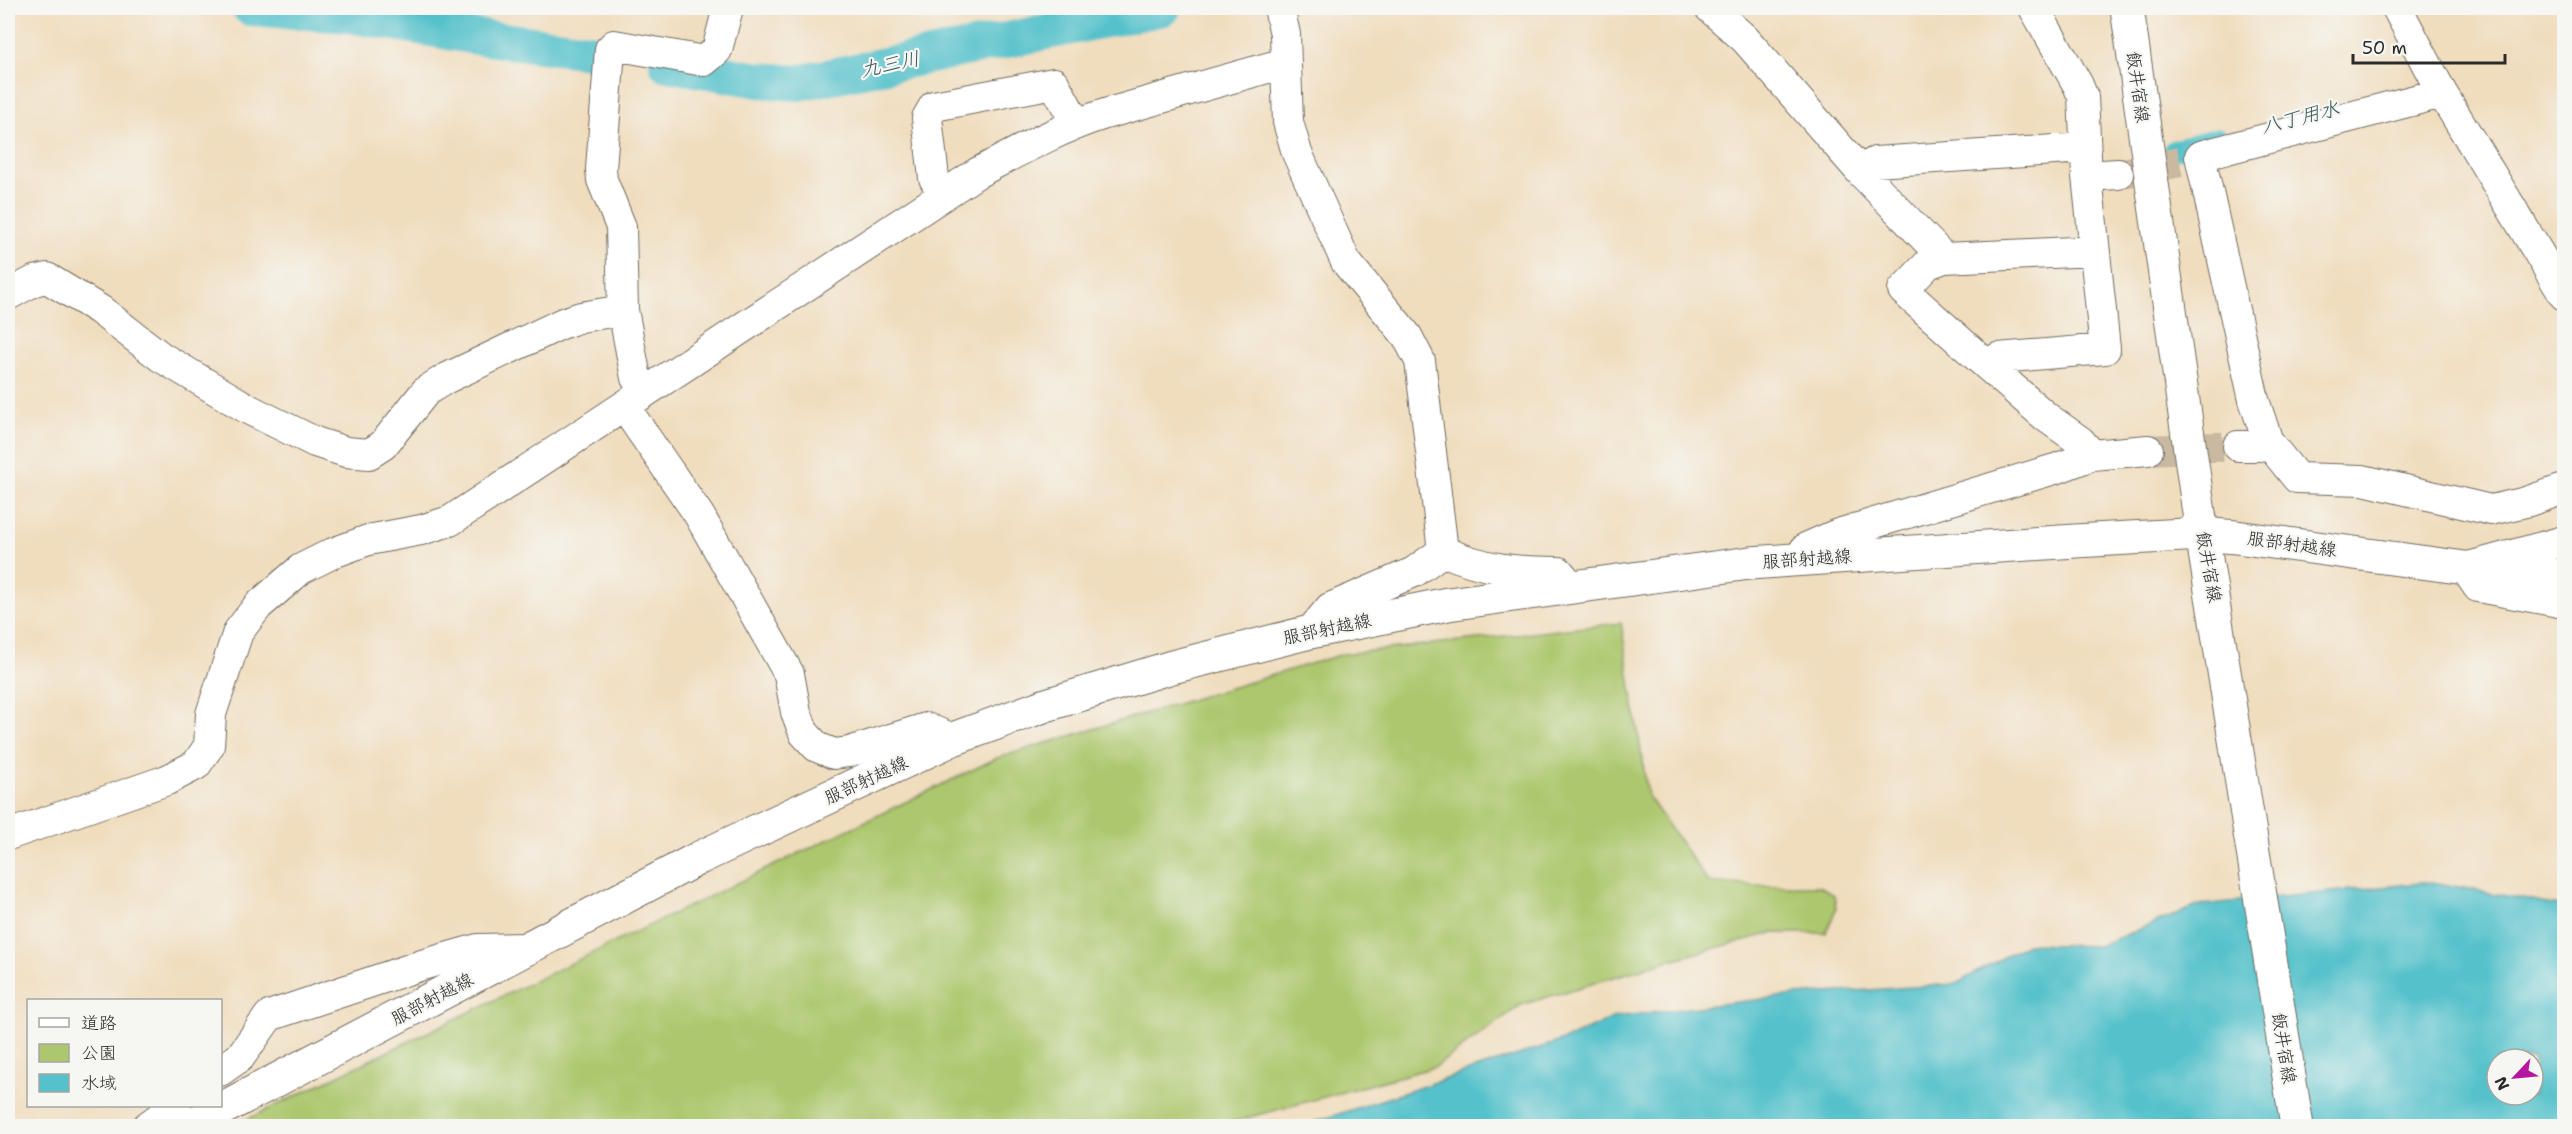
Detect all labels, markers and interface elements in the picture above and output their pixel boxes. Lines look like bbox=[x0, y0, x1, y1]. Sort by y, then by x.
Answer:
scale bar bbox=[2353, 27, 2504, 65]
text: 50 m bbox=[2362, 36, 2407, 60]
water label: 九三川 bbox=[858, 45, 922, 83]
street label: 飯井宿線 bbox=[2121, 50, 2155, 124]
water label: 八丁用水 bbox=[2258, 95, 2342, 139]
street label: 服部射越線 bbox=[2246, 526, 2338, 562]
street label: 飯井宿線 bbox=[2191, 529, 2227, 605]
street label: 服部射越線 bbox=[1761, 544, 1853, 574]
street label: 服部射越線 bbox=[1280, 608, 1374, 650]
street label: 服部射越線 bbox=[820, 750, 912, 810]
street label: 服部射越線 bbox=[387, 967, 477, 1031]
legend bbox=[27, 999, 222, 1107]
text: 道路 bbox=[81, 1011, 117, 1035]
street label: 飯井宿線 bbox=[2267, 1011, 2301, 1085]
text: 公園 bbox=[81, 1041, 117, 1065]
north arrow bbox=[2485, 1047, 2545, 1107]
text: 水域 bbox=[81, 1071, 117, 1095]
text: N bbox=[2490, 1073, 2514, 1094]

